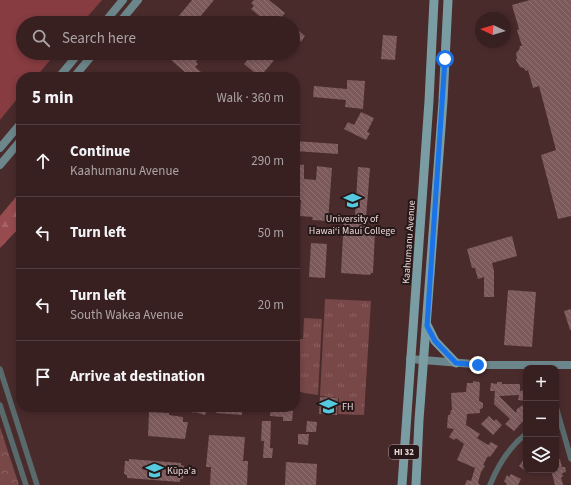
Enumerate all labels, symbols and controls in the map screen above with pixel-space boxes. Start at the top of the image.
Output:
north arrow [475,12,511,48]
search box [16,16,300,60]
icon: search [30,27,52,49]
text: Search here [62,28,136,49]
route start [436,50,454,68]
text: 5 min [32,86,73,110]
text: Walk · 360 m [216,89,284,107]
text: Continue [70,141,130,162]
icon: ahead [32,150,54,172]
text: 290 m [251,152,284,170]
text: Kaahumanu Avenue [70,162,179,180]
school or university icon: University of Hawai‘i Maui College [342,191,362,211]
street label: Kaahumanu Avenue [399,200,419,284]
place label: University of Hawai‘i Maui College [309,212,395,238]
icon: left [32,222,54,244]
text: Turn left [70,222,126,243]
text: 50 m [258,224,284,242]
text: Turn left [70,285,126,306]
icon: left [32,294,54,316]
text: 20 m [258,296,284,314]
text: South Wakea Avenue [70,306,183,324]
route end [469,356,487,374]
map controls [523,365,559,473]
button: + [523,365,559,401]
icon: arrive [32,366,54,388]
text: Arrive at destination [70,366,205,387]
school or university icon: FH [319,396,339,416]
place label: FH [342,400,353,414]
button: − [523,401,559,437]
button: layers [523,437,559,473]
road number: HI 32 [389,445,419,459]
school or university icon: Kūpa'a [144,460,164,480]
place label: Kūpa'a [167,464,196,478]

